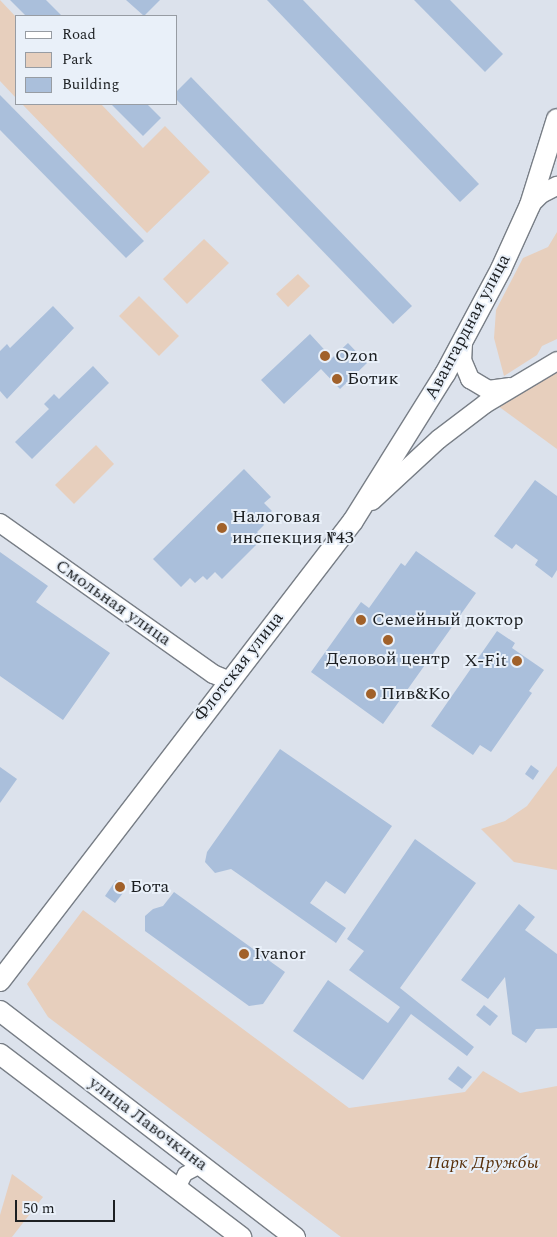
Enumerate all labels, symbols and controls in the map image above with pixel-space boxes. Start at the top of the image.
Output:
legend [15,15,178,105]
text: Road [62,23,96,46]
text: Park [62,48,93,71]
text: Building [62,73,119,96]
street label: Авангардная улица [421,251,515,403]
place label: Ozon [335,345,378,367]
marker: Ozon [319,350,331,362]
place label: Ботик [347,368,398,390]
marker: Ботик [331,373,343,385]
place label: Налоговая инспекция №43 [232,507,354,550]
marker: Налоговая инспекция №43 [216,522,228,534]
street label: Смольная улица [51,555,175,651]
street label: Флотская улица [189,608,289,726]
place label: Семейный доктор [372,609,524,631]
marker: Семейный доктор [354,613,368,627]
marker: Деловой центр [382,634,394,646]
place label: Деловой центр [326,648,450,670]
place label: X-Fit [465,650,507,672]
marker: X-Fit [511,655,523,667]
place label: Пив&Ко [381,683,450,705]
marker: Пив&Ко [365,688,377,700]
place label: Бота [130,876,169,898]
marker: Бота [114,881,126,893]
place label: Ivanor [254,943,306,965]
marker: Ivanor [238,948,250,960]
street label: улица Лавочкина [84,1072,212,1176]
park label: Парк Дружбы [427,1152,539,1174]
scale bar [18,1190,118,1222]
text: 50 m [23,1197,55,1220]

